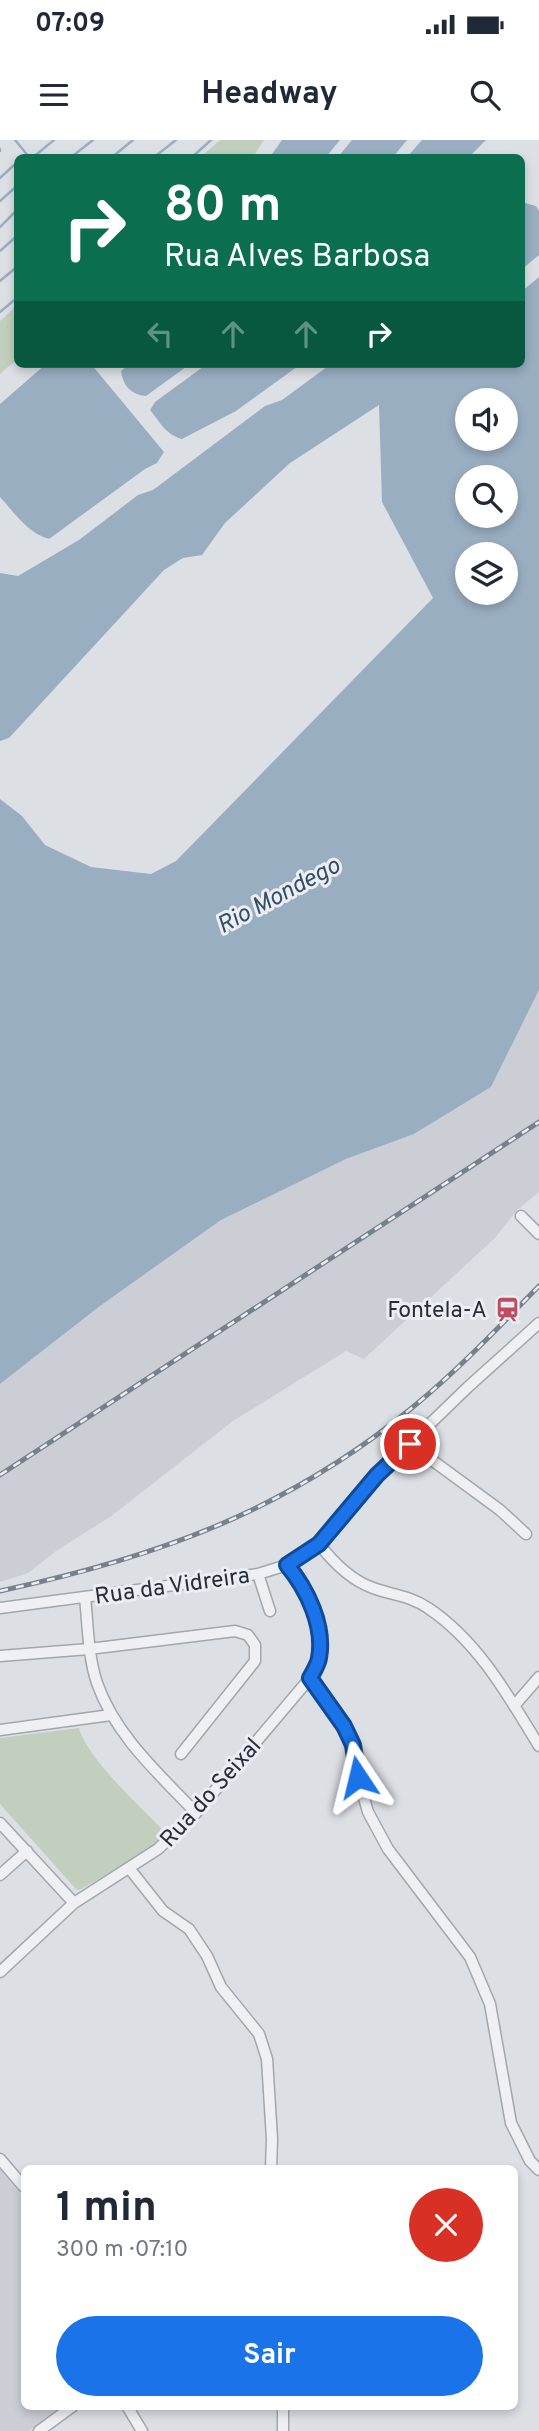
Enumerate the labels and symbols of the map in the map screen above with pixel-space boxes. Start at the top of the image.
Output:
water label: Rio Mondego [212,852,346,942]
station icon: Fontela-A [493,1295,521,1323]
place label: Fontela-A [387,1297,487,1326]
pin [380,1414,440,1474]
street label: Rua da Vidreira [93,1562,252,1613]
street label: Rua do Seixal [155,1733,269,1855]
position arrow [321,1740,395,1814]

